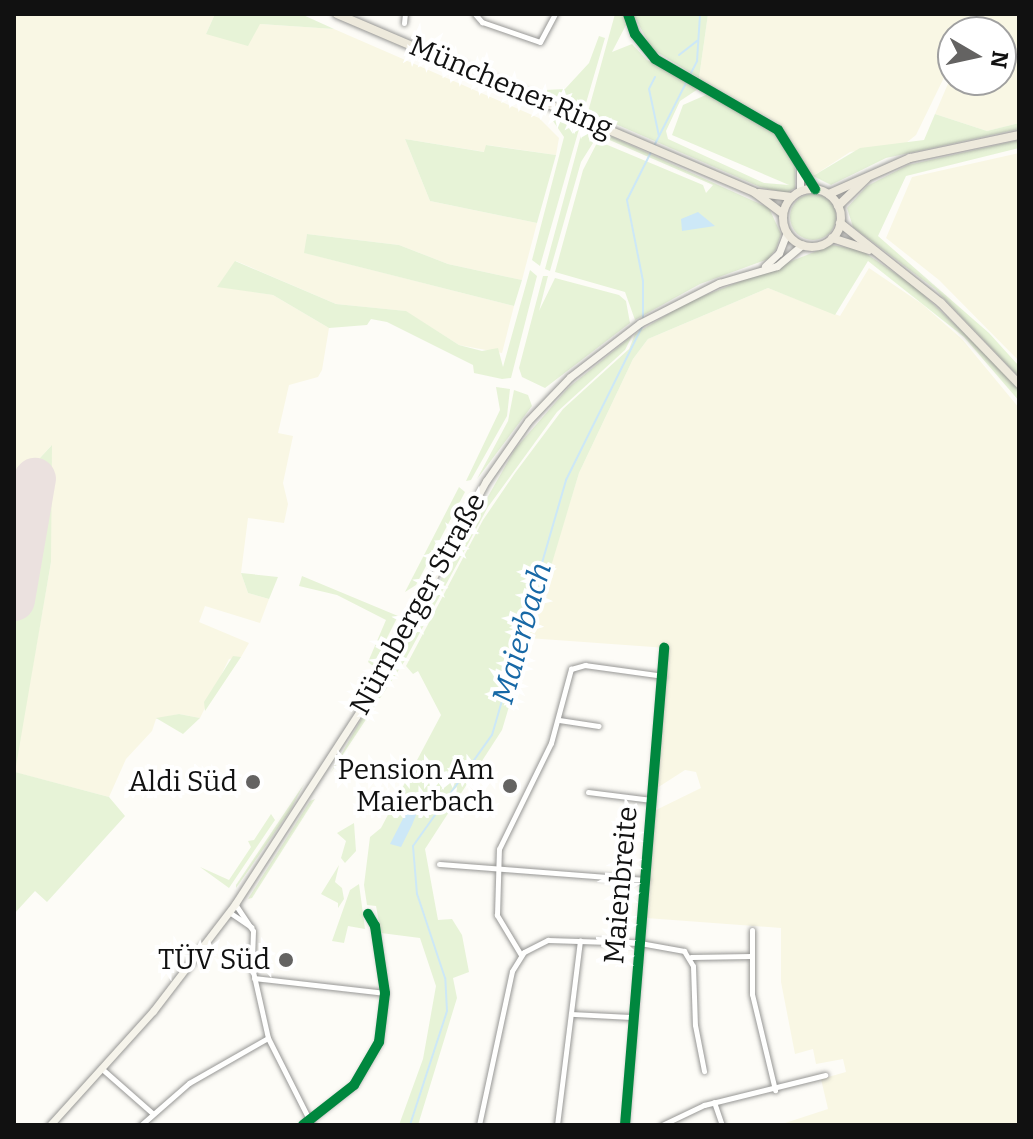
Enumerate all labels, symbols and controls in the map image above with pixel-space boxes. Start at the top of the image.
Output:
north arrow [937,16,1017,96]
street label: Münchener Ring [404,29,618,145]
text: N [985,49,1014,70]
street label: Nürnberger Straße [343,487,493,721]
water label: Maierbach [485,558,559,708]
place label: Pension Am Maierbach [338,753,494,819]
place label: Aldi Süd [129,765,237,799]
marker: Aldi Süd [244,773,262,791]
marker: Pension Am Maierbach [501,777,519,795]
street label: Maienbreite [597,805,645,965]
place label: TÜV Süd [158,943,270,977]
marker: TÜV Süd [277,951,295,969]

